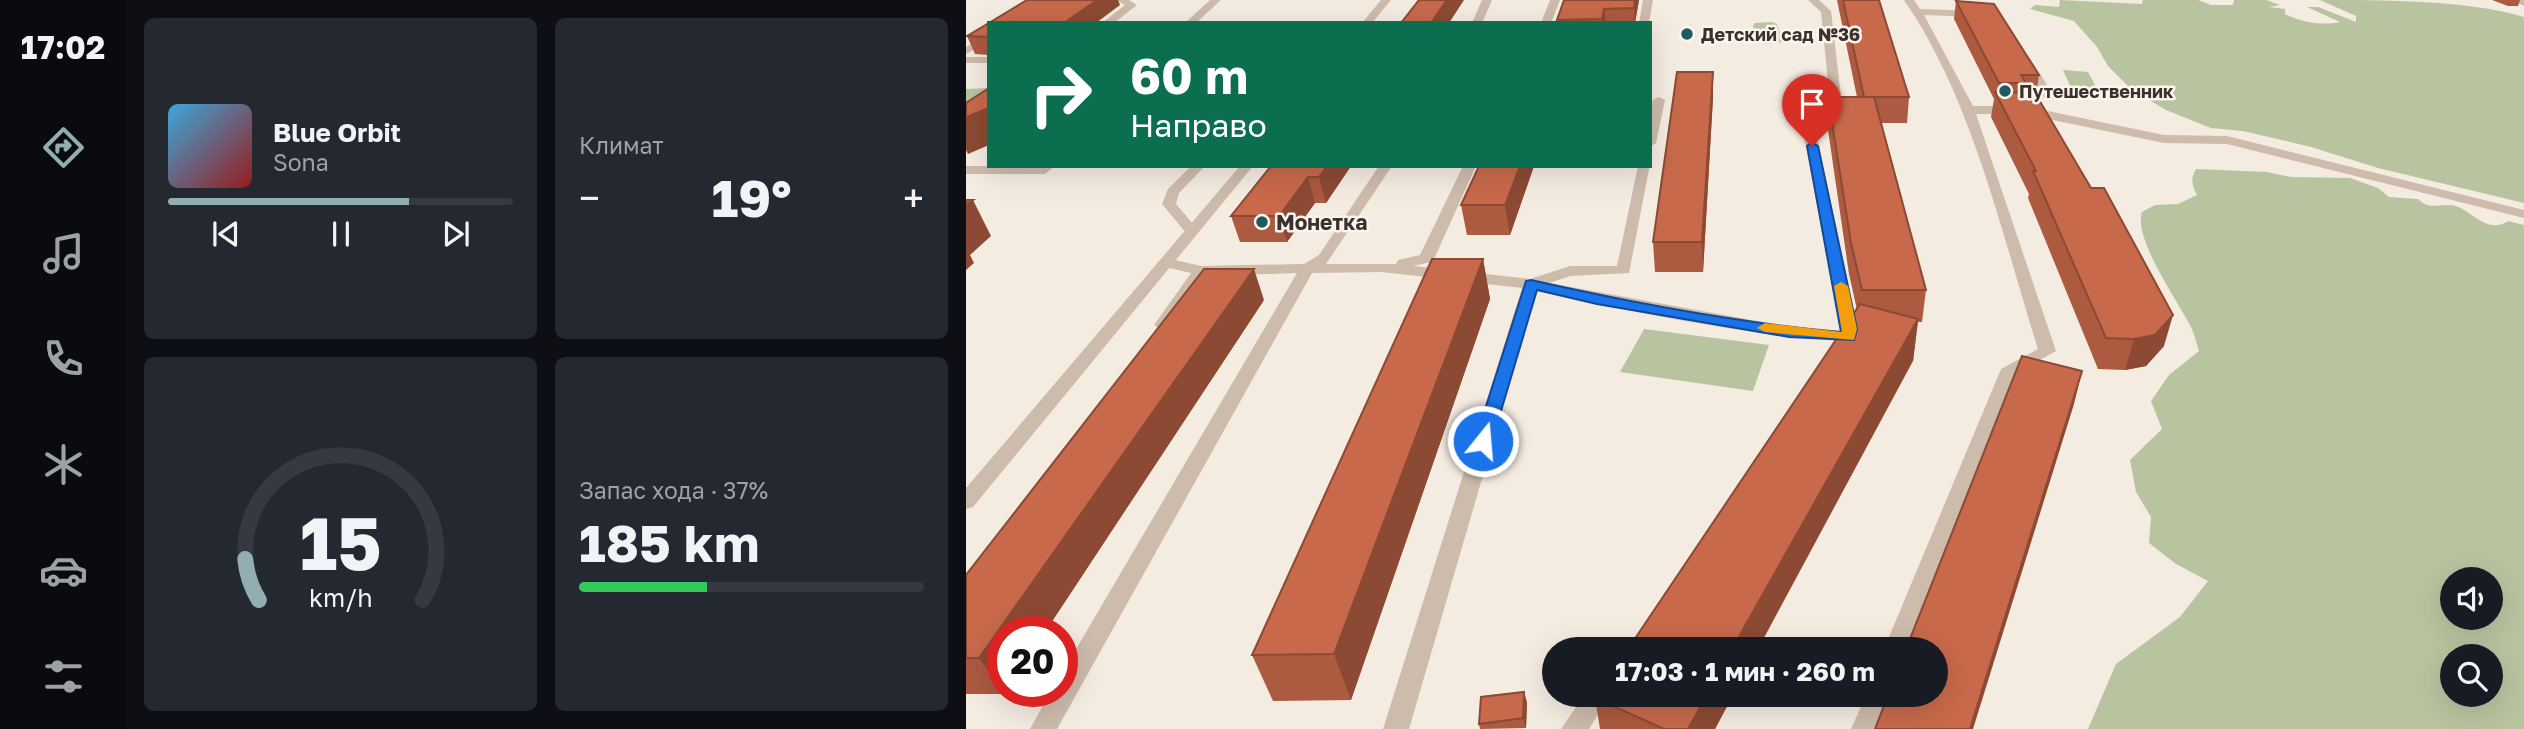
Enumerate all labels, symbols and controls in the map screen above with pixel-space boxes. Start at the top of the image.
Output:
place label: Детский сад №36 [1701,23,1860,45]
marker: Детский сад №36 [1679,26,1695,42]
text: 17:02 [21,28,105,66]
text: 60 m [1130,46,1248,105]
icon: right [1015,49,1106,140]
pin [1782,74,1842,146]
place label: Путешественник [2019,80,2174,102]
marker: Путешественник [1997,83,2013,99]
icon: arrive [1793,85,1831,123]
text: Направо [1130,106,1267,144]
text: Blue Orbit [273,117,401,148]
icon: directions [39,123,88,172]
text: Климат [579,131,664,159]
text: Sona [273,148,329,176]
text: 19° [711,166,792,228]
text: − [579,175,600,220]
text: + [903,175,924,220]
place label: Монетка [1276,209,1367,235]
marker: Монетка [1254,214,1270,230]
icon: previous [207,215,245,253]
icon: pause [322,215,360,253]
icon: next [437,215,475,253]
icon: music [39,229,88,278]
icon: phone [39,334,88,383]
position arrow [1446,404,1520,478]
icon: climate [39,440,88,489]
text: Запас хода · 37% [579,476,768,504]
text: 15 [300,499,381,586]
text: 185 km [579,511,759,573]
icon: car [39,546,88,595]
map controls [2440,567,2503,707]
button: sound [2440,567,2503,630]
text: km/h [309,582,372,613]
speed limit sign: 20 [987,616,1078,707]
button: search [2440,644,2503,707]
icon: filters [39,652,88,701]
text: 17:03 · 1 мин · 260 m [1615,656,1875,687]

